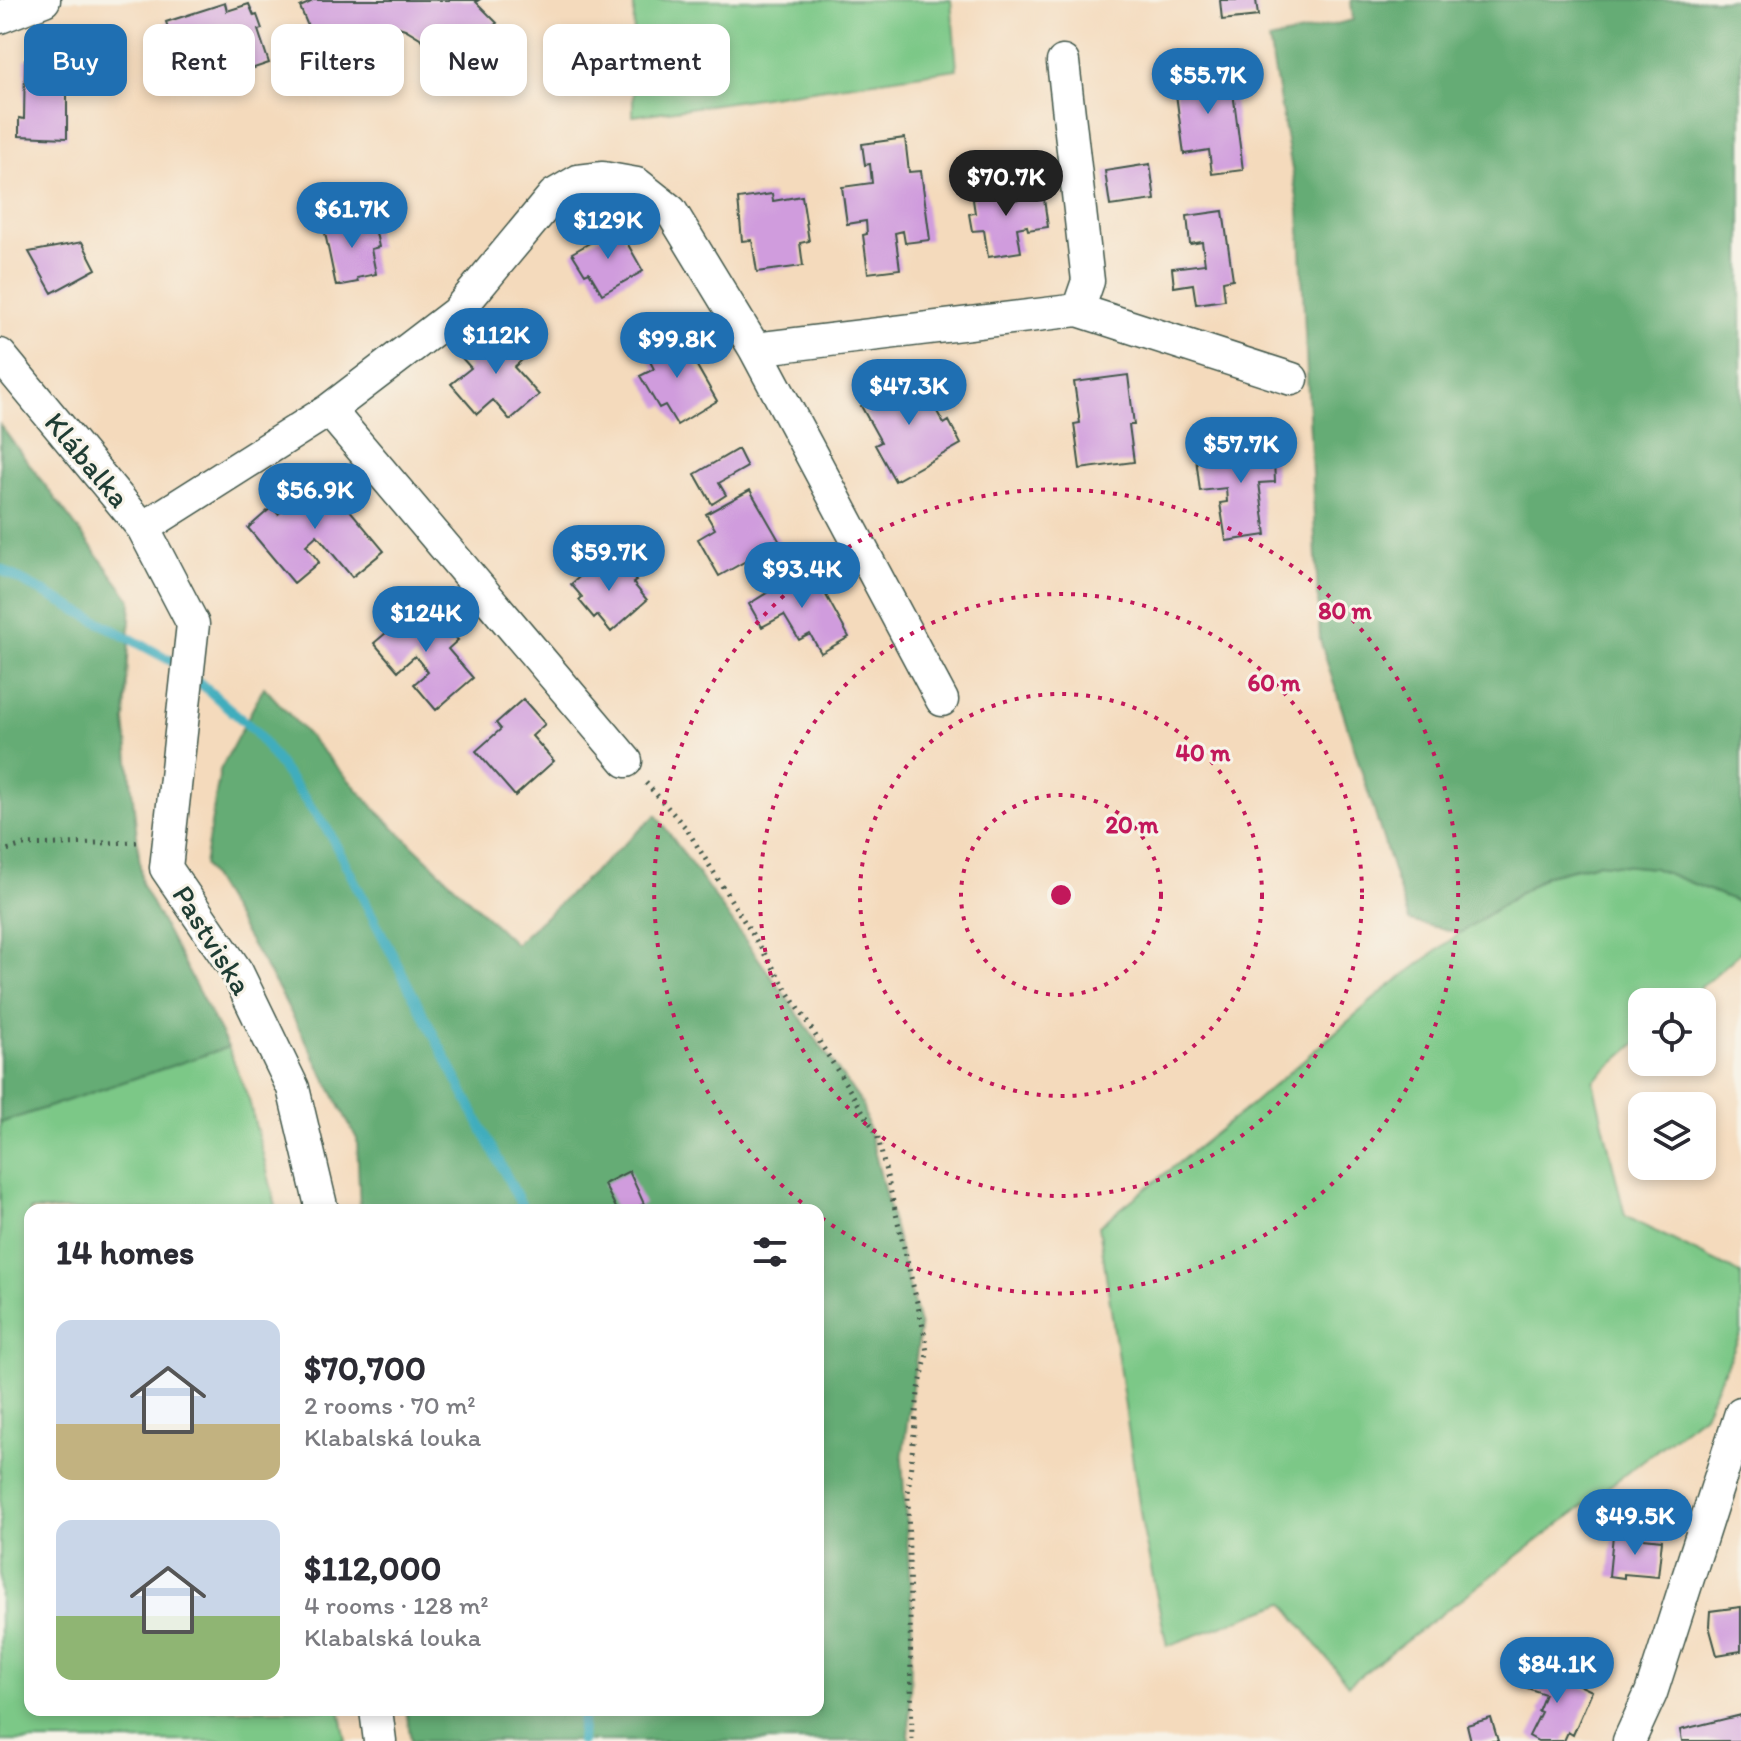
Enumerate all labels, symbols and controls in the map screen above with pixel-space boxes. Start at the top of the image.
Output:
chip: Buy [24,24,127,96]
chip: Rent [143,24,255,96]
chip: Filters [271,24,404,96]
chip: New [420,24,527,96]
chip: Apartment [543,24,730,96]
pin: $55.7K [1143,48,1273,116]
text: $55.7K [1170,58,1246,90]
pin: $70.7K [941,150,1071,218]
text: $70.7K [967,160,1045,192]
pin: $61.7K [287,182,417,250]
text: $61.7K [315,192,389,224]
pin: $129K [552,193,664,261]
text: $129K [573,203,643,235]
pin: $112K [440,308,552,376]
pin: $99.8K [612,312,742,380]
text: $112K [462,318,530,350]
text: $99.8K [638,322,716,354]
pin: $47.3K [844,359,974,427]
text: $47.3K [870,369,948,401]
street label: Klábalka [37,404,138,515]
pin: $57.7K [1176,417,1306,485]
text: $57.7K [1203,427,1279,459]
pin: $56.9K [250,463,380,531]
text: $56.9K [276,473,354,505]
pin: $59.7K [544,525,674,593]
text: $59.7K [571,535,647,567]
pin: $93.4K [737,542,867,610]
text: $93.4K [762,552,842,584]
pin: $124K [370,586,482,654]
text: $124K [390,596,462,628]
text: 80 m [1318,596,1373,625]
text: 60 m [1247,668,1301,697]
text: 40 m [1176,738,1231,767]
text: 20 m [1106,810,1159,839]
street label: Pastviska [164,878,261,1002]
centre of rings [1047,881,1075,909]
map controls [1628,988,1716,1180]
button: locate [1628,988,1716,1076]
button: layers [1628,1092,1716,1180]
icon: filters [748,1230,792,1274]
text: 14 homes [56,1232,194,1273]
text: $70,700 [304,1348,426,1389]
icon: home [120,1352,216,1448]
text: 2 rooms · 70 m² [304,1389,476,1421]
text: Klabalská louka [304,1421,481,1453]
pin: $49.5K [1570,1489,1700,1557]
text: $49.5K [1595,1499,1675,1531]
text: $112,000 [304,1548,442,1589]
icon: home [120,1552,216,1648]
text: 4 rooms · 128 m² [304,1589,489,1621]
text: Klabalská louka [304,1621,481,1653]
pin: $84.1K [1492,1637,1622,1705]
text: $84.1K [1518,1647,1596,1679]

